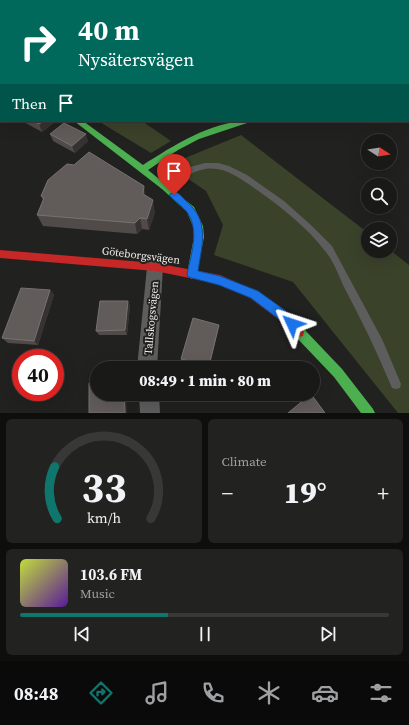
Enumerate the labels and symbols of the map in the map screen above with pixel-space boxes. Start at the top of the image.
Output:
north arrow [361,134,397,170]
pin [157,154,191,195]
street label: Göteborgsvägen [101,243,181,268]
street label: Tallskogsvägen [141,280,162,356]
position arrow [271,303,313,345]
speed limit sign: 40 [12,349,64,401]

